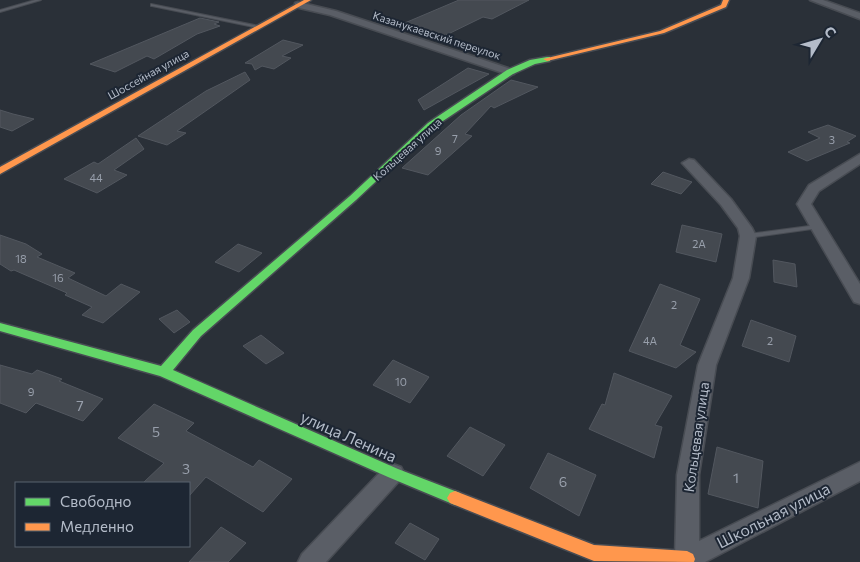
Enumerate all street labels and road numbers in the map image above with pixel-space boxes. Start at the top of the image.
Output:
street label: Казанукаевский переулок [371,8,503,62]
street label: Шоссейная улица [105,46,191,102]
street label: Кольцевая улица [370,115,444,183]
street label: Кольцевая улица [680,381,712,493]
street label: улица Ленина [298,406,400,466]
street label: Школьная улица [713,478,833,552]

